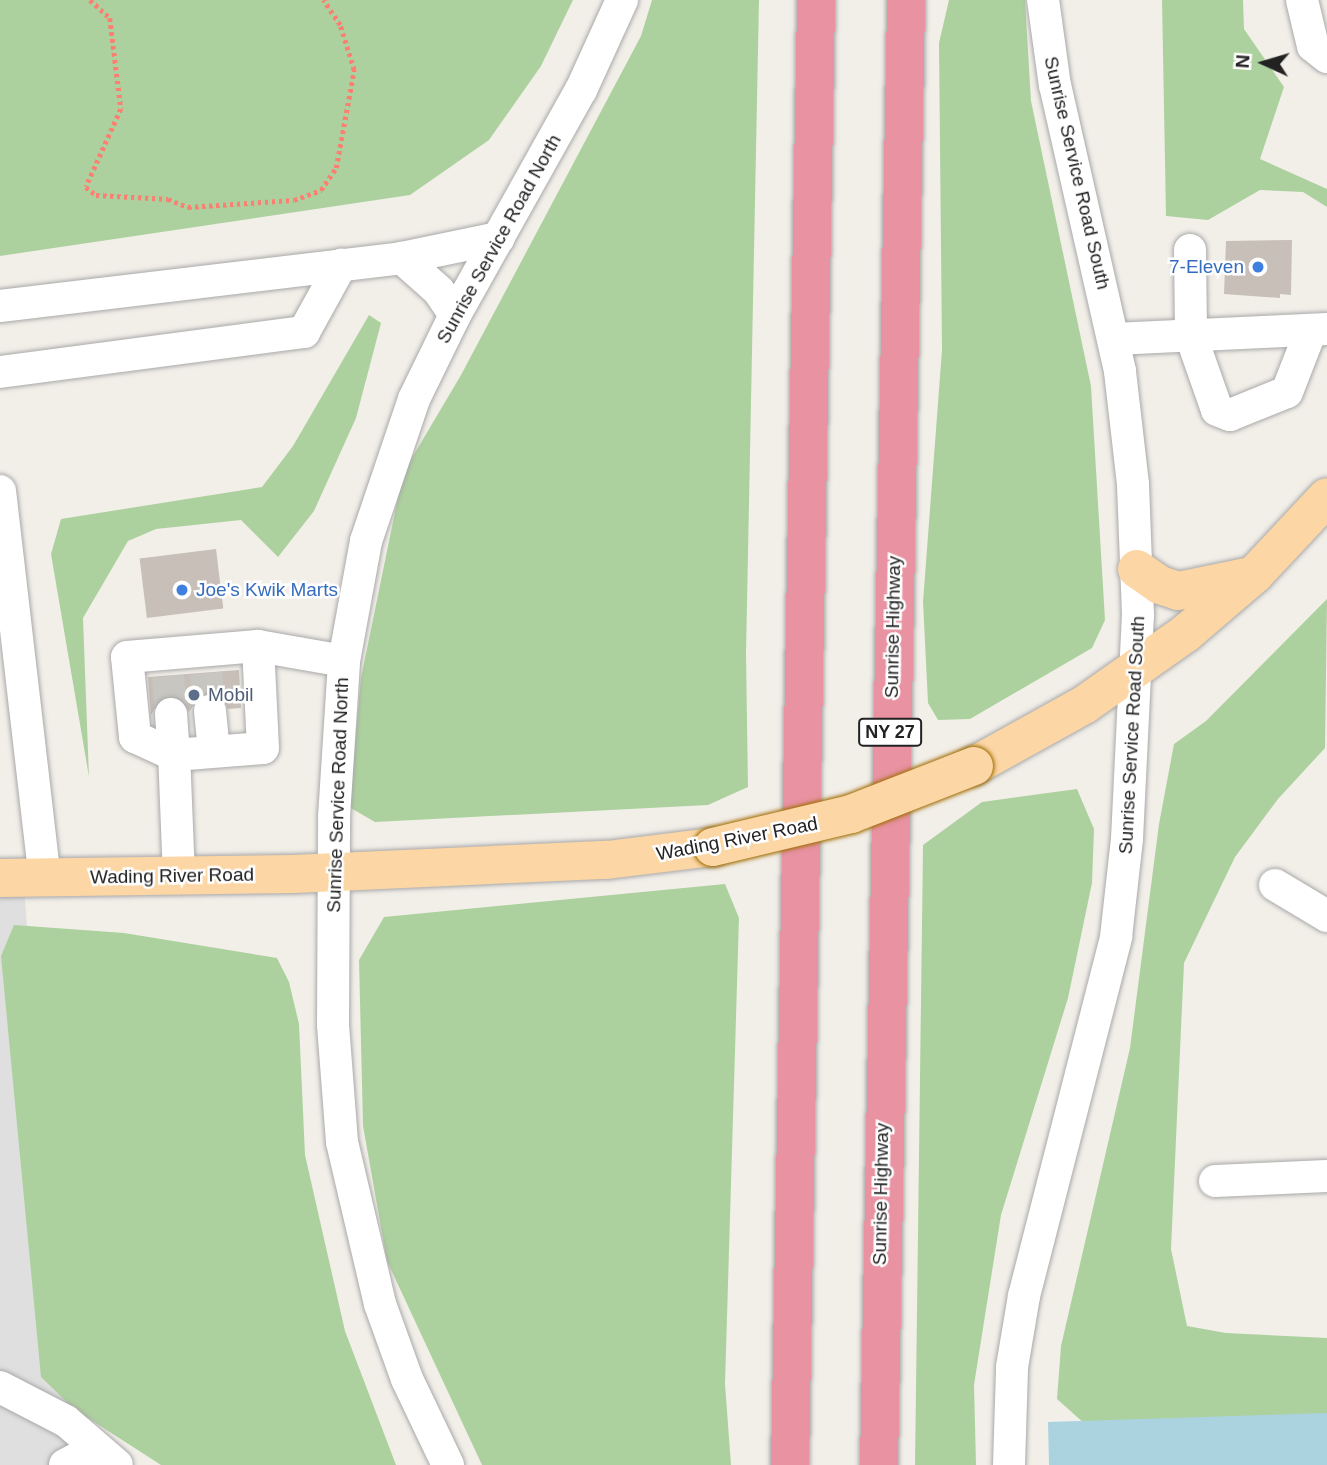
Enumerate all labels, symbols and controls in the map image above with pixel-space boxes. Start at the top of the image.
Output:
north arrow [1229,28,1299,98]
street label: Sunrise Service Road South [1039,54,1115,292]
text: N [1232,54,1254,69]
street label: Sunrise Service Road North [432,130,566,348]
place label: 7-Eleven [1169,256,1244,278]
marker: 7-Eleven [1250,259,1266,275]
street label: Sunrise Highway [880,556,906,698]
place label: Joe's Kwik Marts [196,579,338,601]
marker: Joe's Kwik Marts [174,582,190,598]
street label: Sunrise Service Road South [1114,615,1150,855]
street label: Sunrise Service Road North [322,677,354,913]
place label: Mobil [208,684,253,706]
marker: Mobil [186,687,202,703]
road number: NY 27 [857,718,923,746]
street label: Wading River Road [654,812,820,866]
street label: Wading River Road [90,863,254,889]
street label: Sunrise Highway [868,1123,894,1265]

